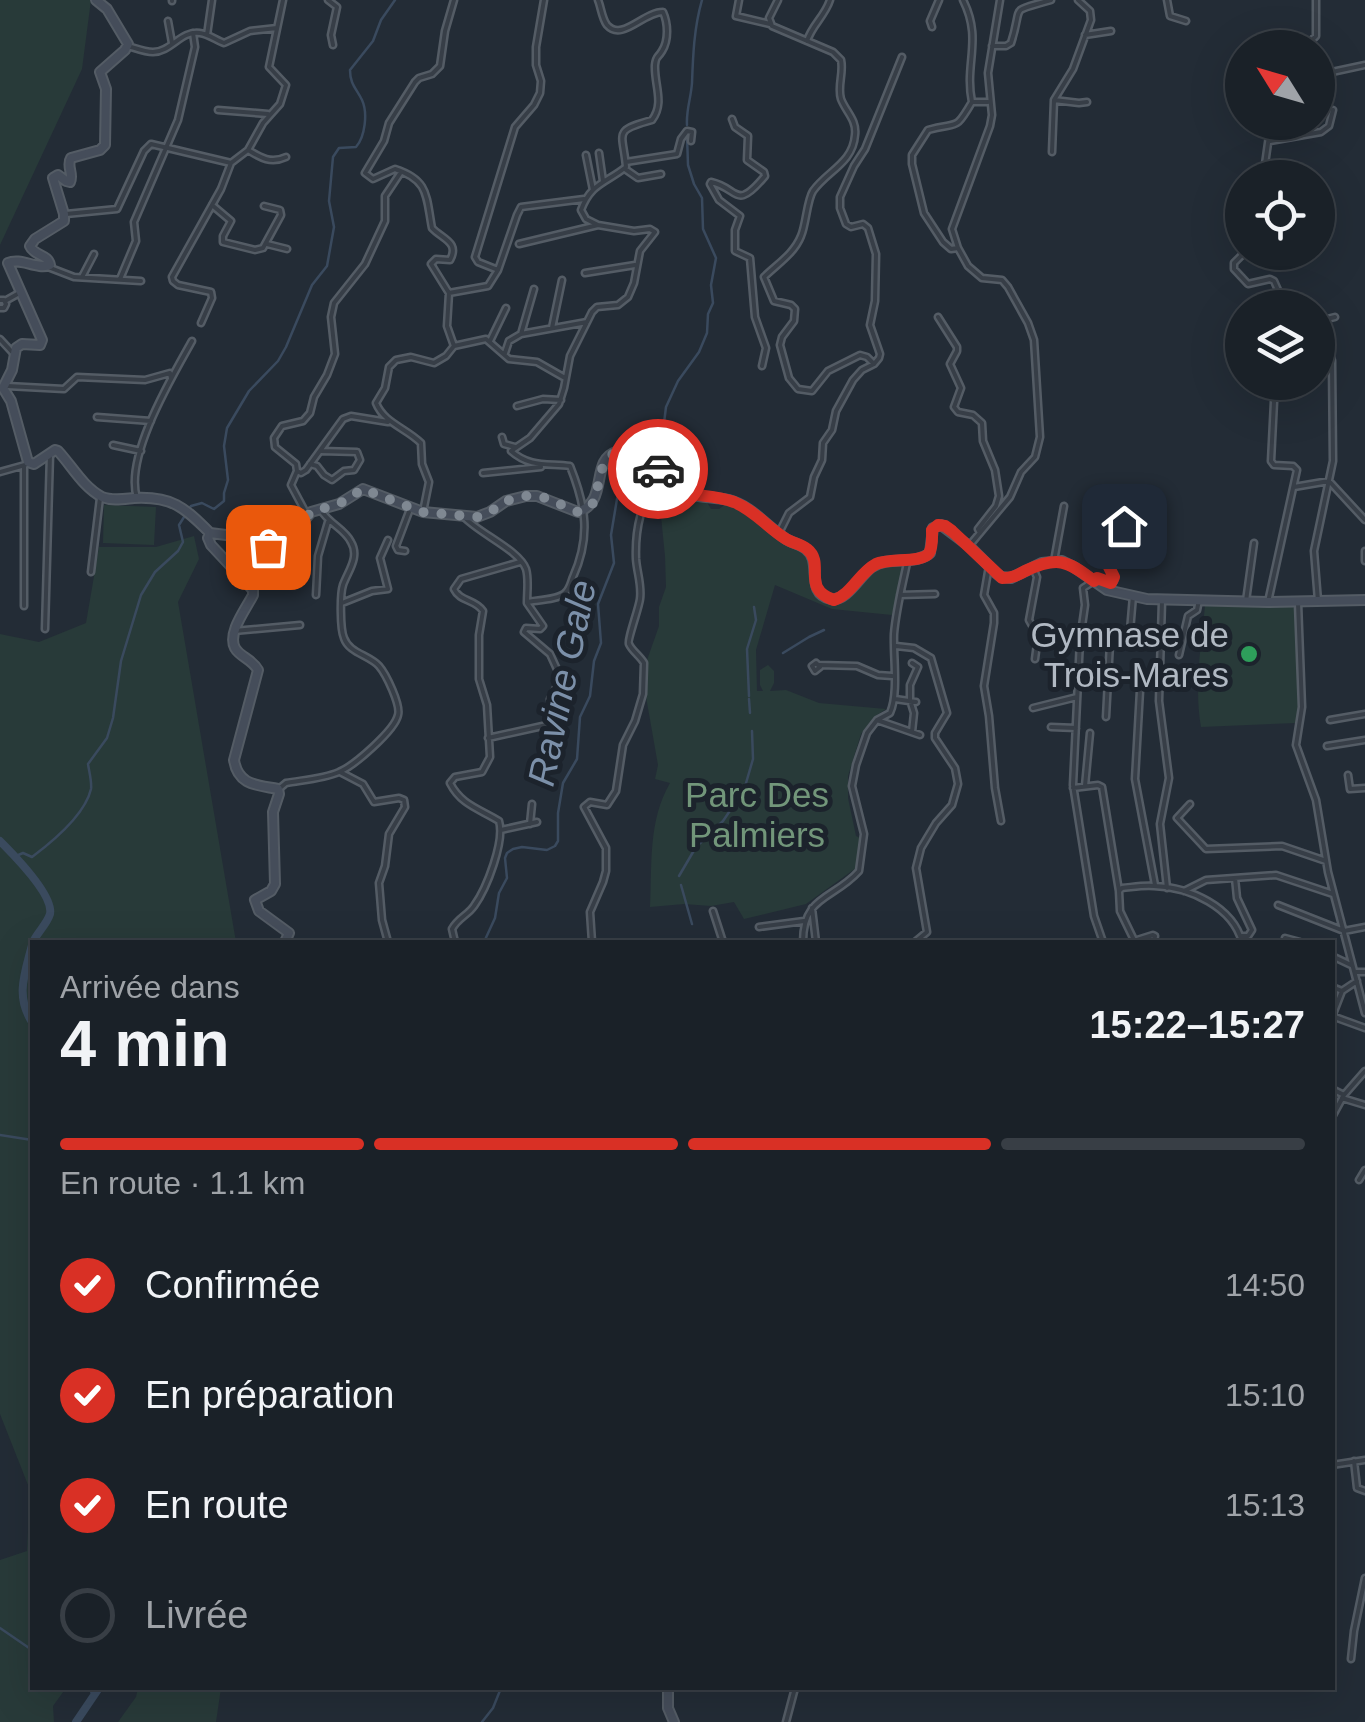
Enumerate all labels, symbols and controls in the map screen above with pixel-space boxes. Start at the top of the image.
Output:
north arrow [1225,30,1335,140]
map controls [1225,30,1335,400]
button: locate [1225,160,1335,270]
button: layers [1225,290,1335,400]
courier [608,419,708,519]
icon: car [631,442,686,497]
pin [1082,484,1167,569]
icon: home [1097,499,1152,554]
pin [226,505,311,590]
icon: bag [241,520,296,575]
water label: Ravine Gale [520,576,604,790]
place label: Gymnase de Trois-Mares [1031,615,1229,694]
marker: Gymnase de Trois-Mares [1238,643,1260,665]
park label: Parc Des Palmiers [685,775,829,854]
text: Arrivée dans [60,969,240,1005]
text: 15:22–15:27 [1089,1004,1305,1046]
text: 4 min [60,1007,230,1080]
text: En route · 1.1 km [60,1165,305,1201]
icon: check [60,1258,115,1313]
text: Confirmée [145,1264,320,1306]
text: 14:50 [1225,1267,1305,1303]
icon: check [60,1368,115,1423]
text: En préparation [145,1374,394,1416]
text: 15:10 [1225,1377,1305,1413]
icon: check [60,1478,115,1533]
text: En route [145,1484,289,1526]
text: 15:13 [1225,1487,1305,1523]
text: Livrée [145,1594,249,1636]

